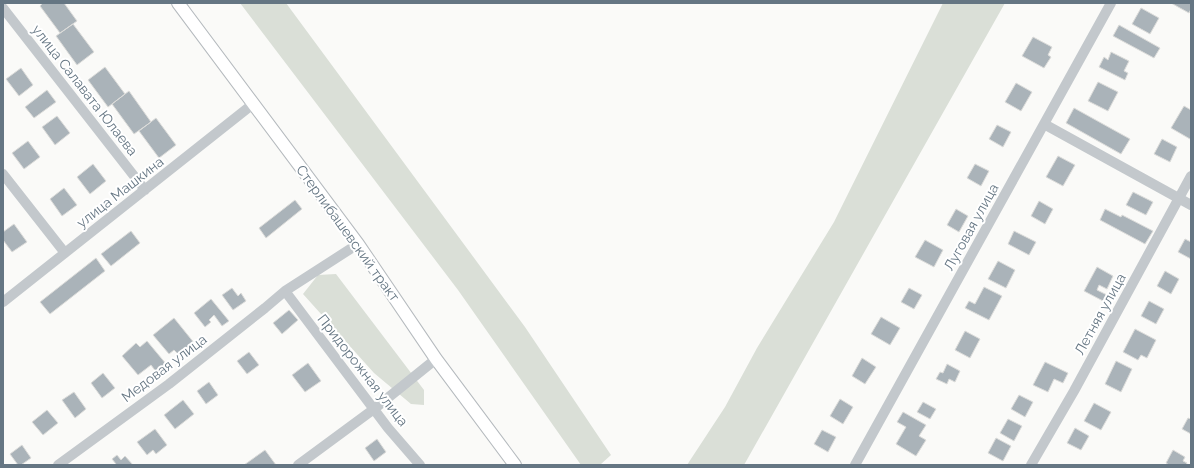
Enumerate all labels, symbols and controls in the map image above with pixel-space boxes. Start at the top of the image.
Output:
street label: улица Салавата Юлаева [29,21,141,159]
street label: улица Машкина [73,153,167,231]
street label: Стерлибашевский тракт [293,162,403,305]
street label: Луговая улица [941,181,1001,273]
street label: Летняя улица [1071,271,1129,357]
street label: Придорожная улица [314,311,412,429]
street label: Медовая улица [118,331,210,405]

